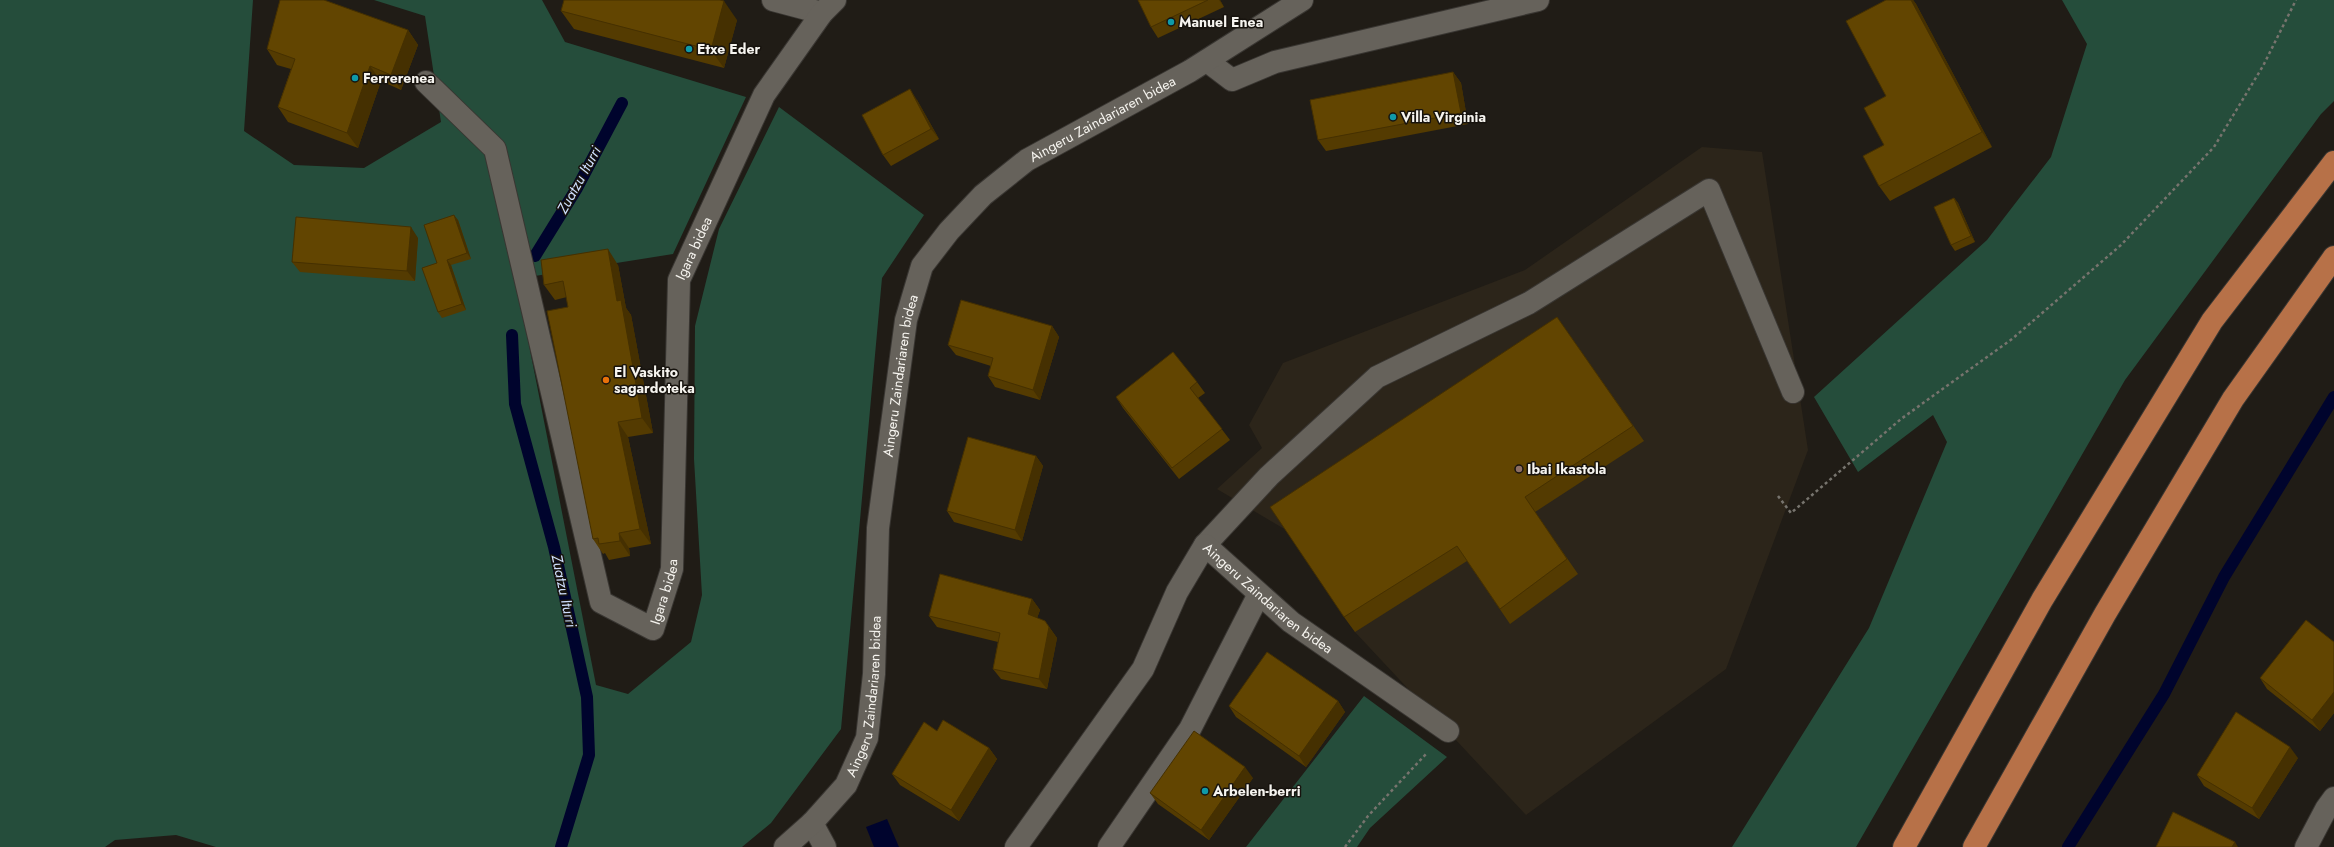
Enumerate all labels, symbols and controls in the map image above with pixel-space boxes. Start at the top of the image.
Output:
place label: Manuel Enea [1179,12,1263,32]
marker: Manuel Enea [1166,17,1176,27]
place label: Etxe Eder [697,39,760,59]
marker: Etxe Eder [684,44,694,54]
place label: Ferrerenea [363,68,435,88]
street label: Aingeru Zaindariaren bidea [1026,71,1179,167]
marker: Ferrerenea [350,73,360,83]
place label: Villa Virginia [1400,107,1486,127]
marker: Villa Virginia [1388,112,1398,122]
water label: Zuatzu Iturri [551,142,607,219]
street label: Igara bidea [670,213,717,283]
street label: Aingeru Zaindariaren bidea [878,292,923,458]
place label: El Vaskito sagardoteka [614,362,695,398]
marker: El Vaskito sagardoteka [601,375,611,385]
place label: Ibai Ikastola [1527,459,1606,479]
marker: Ibai Ikastola [1514,464,1524,474]
street label: Aingeru Zaindariaren bidea [1199,538,1337,658]
water label: Zuatzu Iturri [545,552,583,630]
street label: Igara bidea [645,559,682,627]
street label: Aingeru Zaindariaren bidea [841,616,886,780]
place label: Arbelen-berri [1212,781,1301,801]
marker: Arbelen-berri [1200,786,1210,796]

